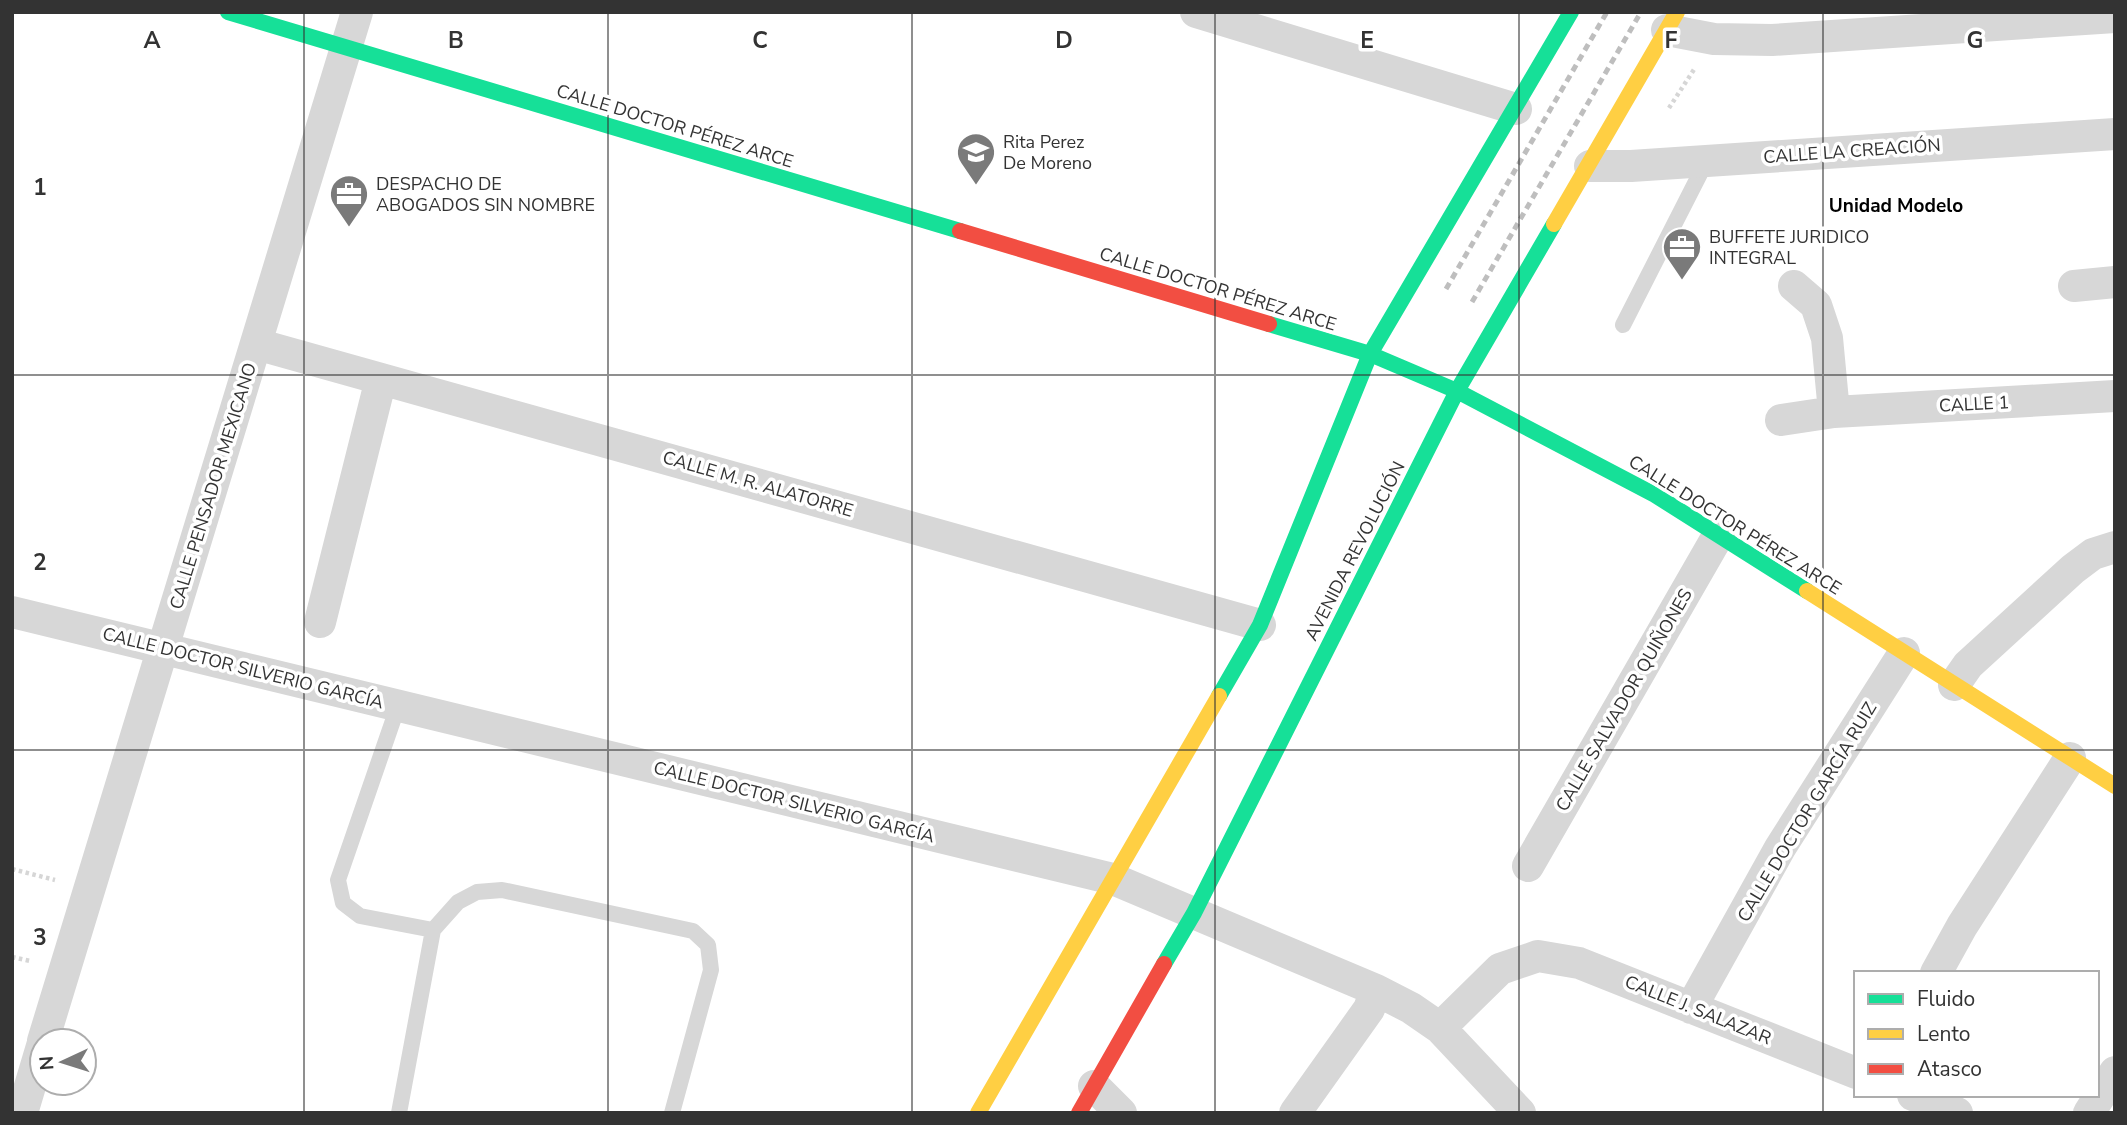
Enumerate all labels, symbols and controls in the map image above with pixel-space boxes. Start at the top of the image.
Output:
text: A [143,25,161,56]
text: B [448,25,464,56]
text: C [752,25,768,56]
text: D [1055,25,1073,56]
text: E [1360,25,1374,56]
text: F [1665,25,1678,56]
text: G [1967,25,1983,56]
street label: CALLE DOCTOR PÉREZ ARCE [554,78,796,174]
place label: Rita Perez De Moreno [1003,130,1092,175]
school or university icon: Rita Perez De Moreno [955,131,997,186]
street label: CALLE LA CREACIÓN [1762,133,1942,169]
text: 1 [33,172,47,203]
place label: DESPACHO DE ABOGADOS SIN NOMBRE [376,172,595,217]
office icon: DESPACHO DE ABOGADOS SIN NOMBRE [328,173,370,228]
district label: Unidad Modelo [1829,193,1963,219]
place label: BUFFETE JURIDICO INTEGRAL [1709,225,1869,270]
office icon: BUFFETE JURIDICO INTEGRAL [1661,226,1703,281]
street label: CALLE DOCTOR PÉREZ ARCE [1097,241,1339,337]
street label: CALLE PENSADOR MEXICANO [164,360,262,612]
street label: CALLE 1 [1938,390,2010,418]
street label: CALLE M. R. ALATORRE [660,445,856,523]
street label: CALLE DOCTOR PÉREZ ARCE [1624,449,1846,601]
street label: AVENIDA REVOLUCIÓN [1299,457,1411,645]
text: 2 [33,547,47,578]
street label: CALLE SALVADOR QUIÑONES [1550,584,1698,816]
street label: CALLE DOCTOR SILVERIO GARCÍA [100,621,386,715]
street label: CALLE DOCTOR GARCÍA RUIZ [1732,697,1882,926]
street label: CALLE DOCTOR SILVERIO GARCÍA [651,755,937,849]
text: 3 [33,922,47,953]
street label: CALLE J. SALAZAR [1621,970,1775,1050]
legend [1854,971,2099,1097]
text: Fluido [1917,985,1975,1013]
text: Lento [1917,1020,1970,1048]
north arrow [28,1027,98,1097]
text: N [34,1055,61,1071]
text: Atasco [1917,1055,1982,1083]

